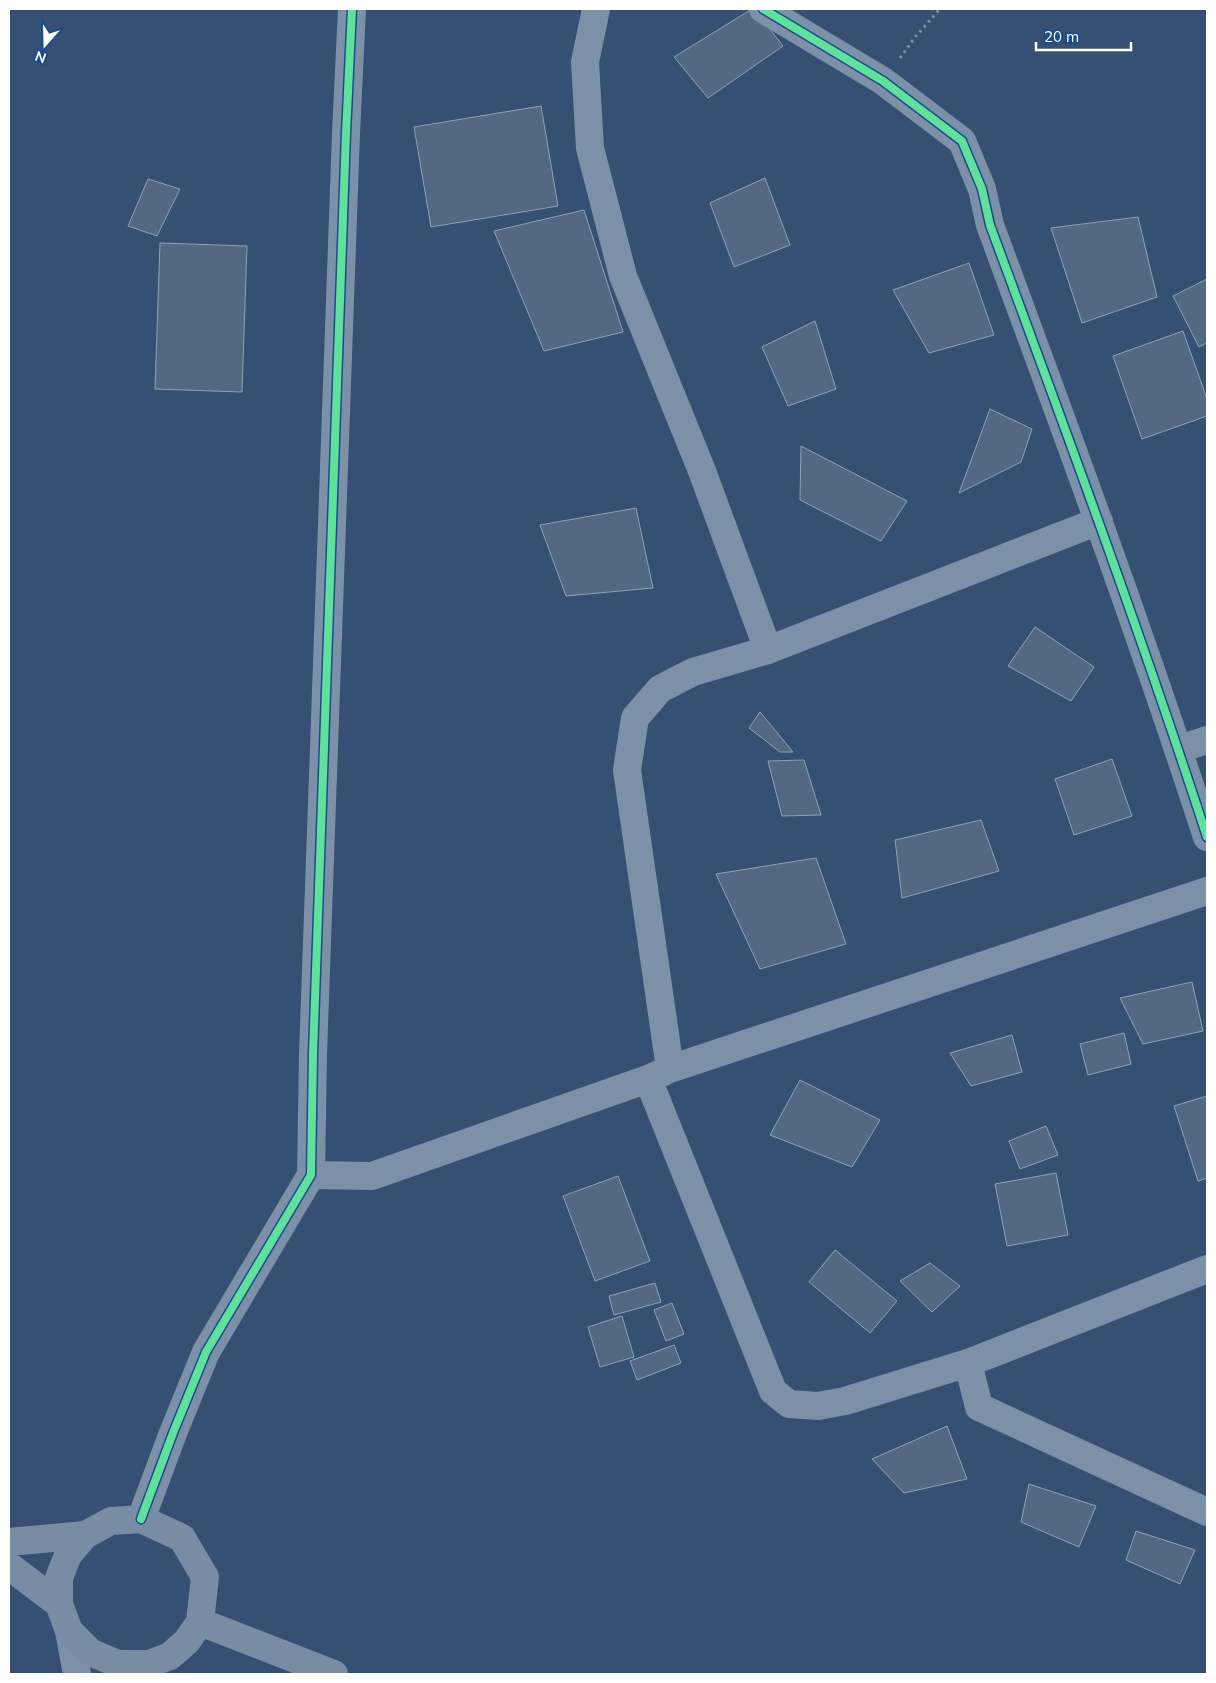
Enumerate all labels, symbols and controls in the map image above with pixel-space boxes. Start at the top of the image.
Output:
north arrow [20,20,70,70]
scale bar [1036,20,1131,52]
text: 20 m [1044,27,1079,46]
text: N [33,47,49,67]

